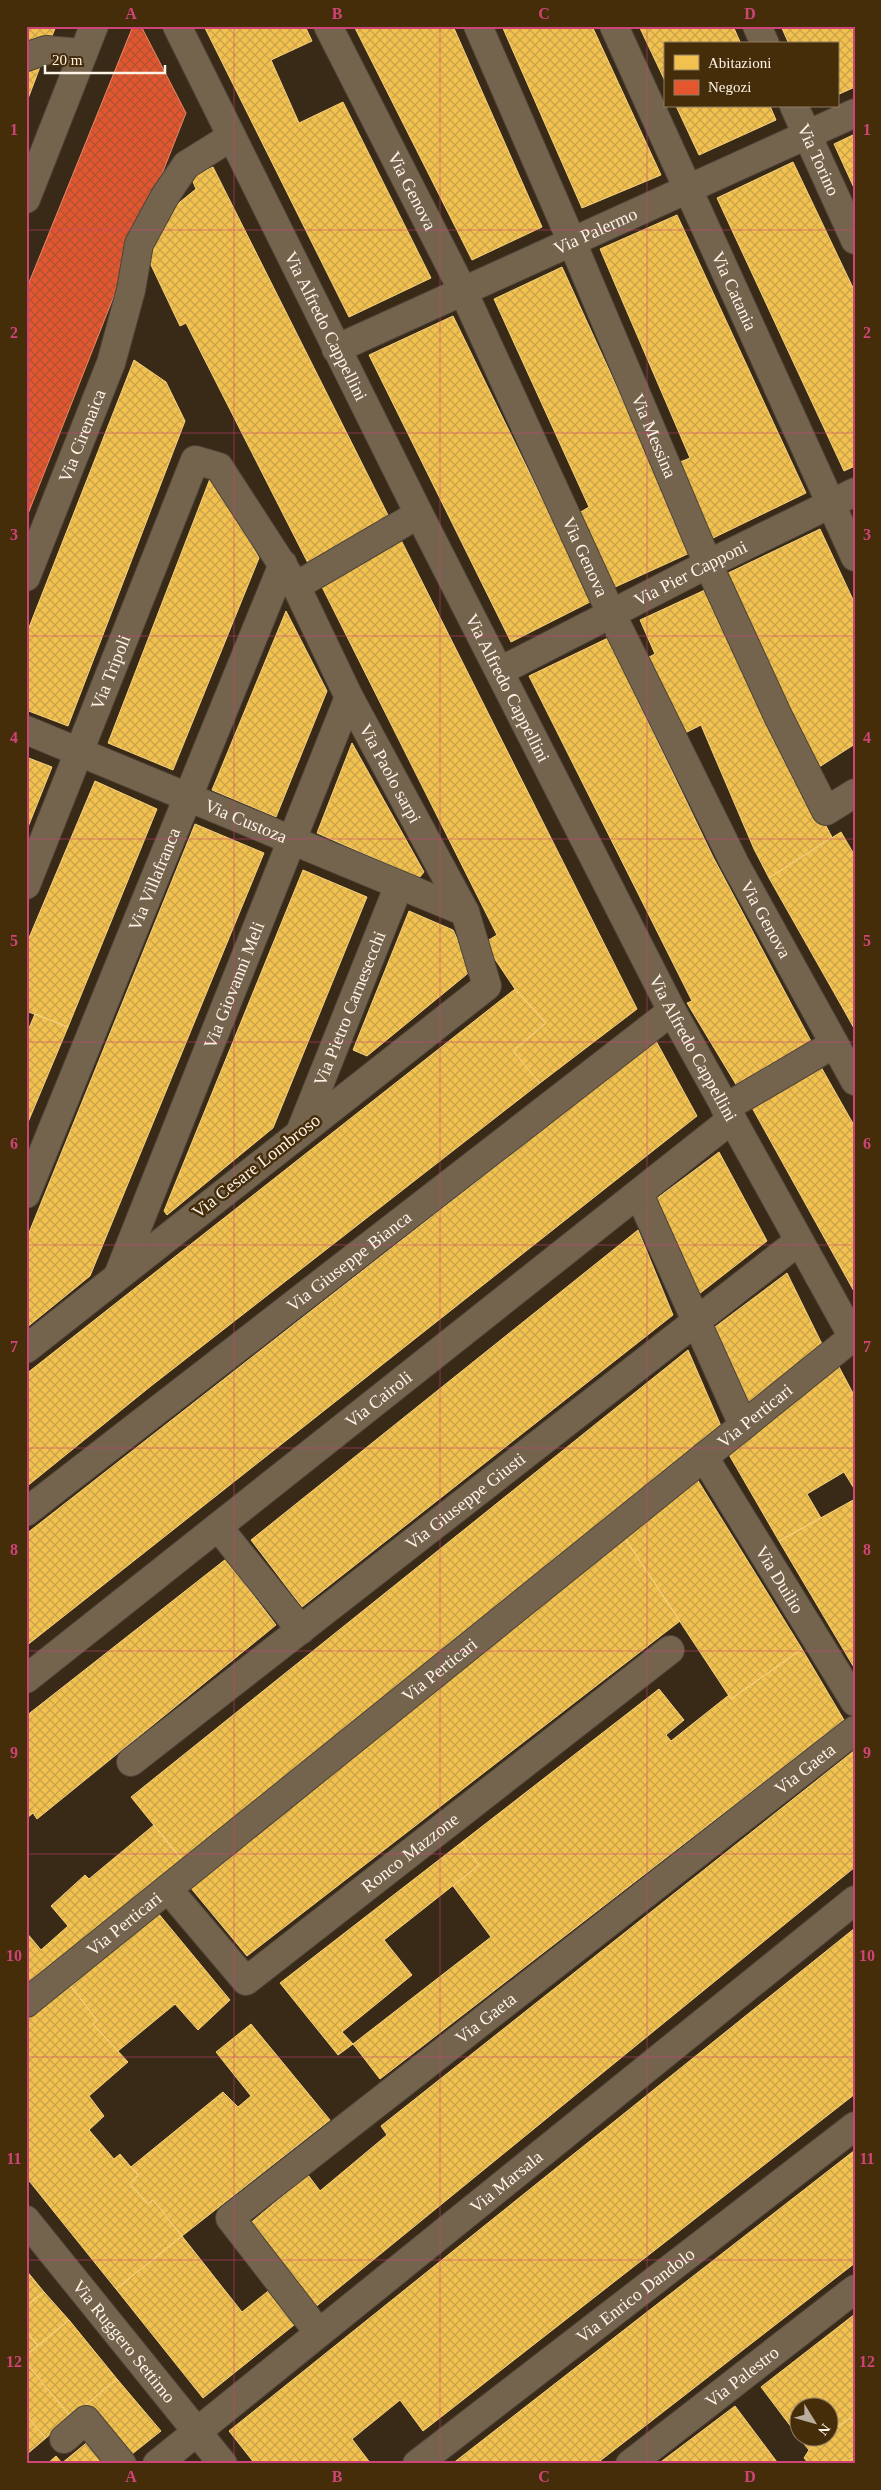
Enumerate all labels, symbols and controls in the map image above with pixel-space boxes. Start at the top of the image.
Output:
text: A [125,5,137,22]
text: B [332,5,343,22]
text: C [538,5,550,22]
text: D [744,5,756,22]
scale bar [45,42,165,74]
legend [664,42,838,108]
text: 20 m [52,52,83,68]
text: Abitazioni [708,55,771,71]
text: Negozi [708,79,751,95]
text: 1 [10,121,18,138]
street label: Via Torino [793,121,843,199]
text: 1 [863,121,871,138]
street label: Via Genova [384,148,440,233]
street label: Via Palermo [551,203,640,259]
street label: Via Alfredo Cappellini [280,248,371,404]
street label: Via Catania [708,248,761,334]
text: 2 [10,324,18,341]
text: 2 [863,324,871,341]
street label: Via Cirenaica [55,386,110,485]
street label: Via Messina [627,391,680,481]
street label: Via Genova [558,514,612,600]
text: 3 [10,526,18,543]
text: 3 [863,526,871,543]
street label: Via Pier Capponi [631,537,750,610]
street label: Via Alfredo Cappellini [461,610,554,766]
street label: Via Tripoli [87,632,134,712]
street label: Via Paolo sarpi [355,720,425,827]
text: 4 [10,729,18,746]
text: 4 [863,729,871,746]
street label: Via Custoza [202,795,290,847]
street label: Via Villafranca [125,825,184,933]
street label: Via Genova [736,877,795,962]
street label: Via Giovanni Meli [200,919,268,1052]
street label: Via Pietro Carnesecchi [310,928,390,1089]
text: 5 [10,932,18,949]
text: 5 [863,932,871,949]
street label: Via Alfredo Cappellini [645,971,741,1125]
street label: Via Cesare Lombroso [188,1110,324,1222]
text: 6 [10,1135,18,1152]
text: 6 [863,1135,871,1152]
street label: Via Giuseppe Bianca [283,1207,415,1316]
text: 7 [10,1338,18,1355]
text: 7 [863,1338,871,1355]
street label: Via Cairoli [341,1367,416,1432]
street label: Via Perticari [713,1380,797,1452]
street label: Via Giuseppe Giusti [402,1448,529,1554]
text: 8 [10,1541,18,1558]
text: 8 [863,1541,871,1558]
street label: Via Duilio [751,1542,808,1617]
street label: Via Perticari [398,1634,481,1706]
street label: Via Gaeta [771,1739,839,1799]
text: 9 [10,1744,18,1761]
text: 9 [863,1744,871,1761]
street label: Ronco Mazzone [358,1809,463,1897]
street label: Via Perticari [83,1888,166,1960]
text: 10 [6,1947,22,1964]
text: 10 [859,1947,875,1964]
street label: Via Gaeta [452,1988,520,2048]
street label: Via Marsala [466,2147,547,2217]
text: 11 [6,2150,22,2167]
text: 11 [859,2150,875,2167]
street label: Via Enrico Dandolo [572,2243,699,2347]
street label: Via Ruggero Settimo [68,2276,180,2407]
street label: Via Palestro [701,2342,783,2412]
text: 12 [6,2353,22,2370]
text: 12 [859,2353,875,2370]
north arrow [788,2398,838,2448]
text: N [815,2421,833,2438]
text: A [125,2468,137,2485]
text: B [332,2468,343,2485]
text: C [538,2468,550,2485]
text: D [744,2468,756,2485]

